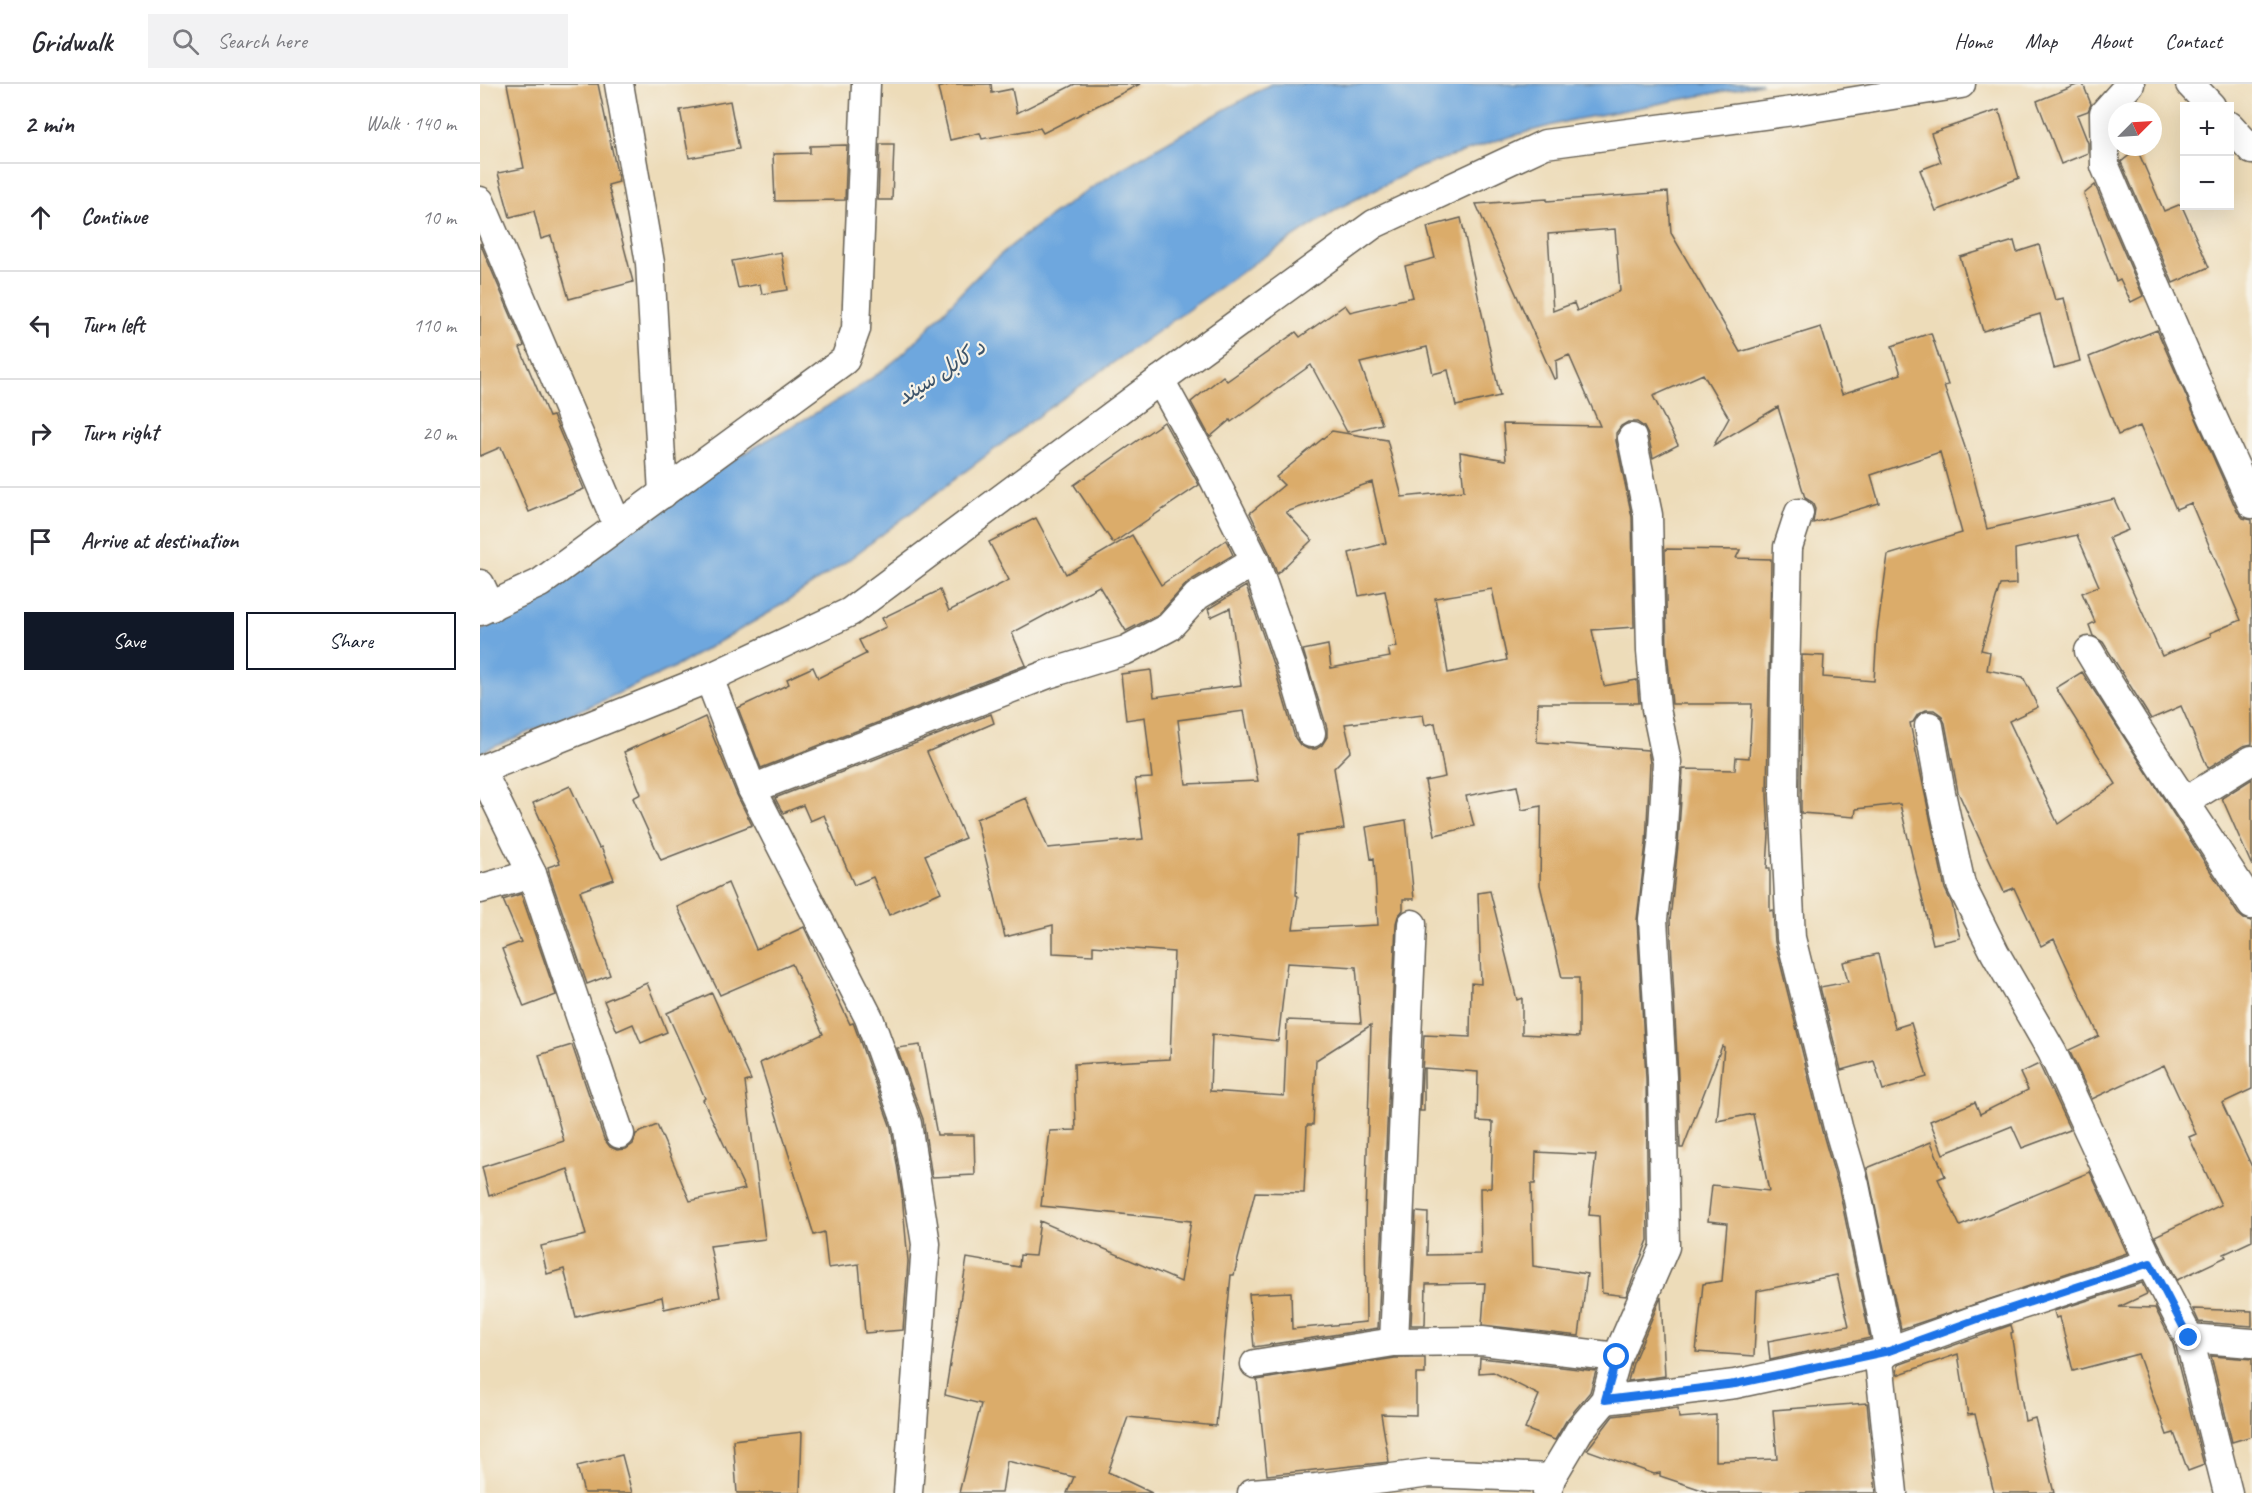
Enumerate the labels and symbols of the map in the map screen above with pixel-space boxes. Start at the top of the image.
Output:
north arrow [2108,102,2162,156]
water label: د کابل سيند [891,333,991,411]
route end [2175,1324,2201,1350]
route start [1603,1343,1629,1369]

